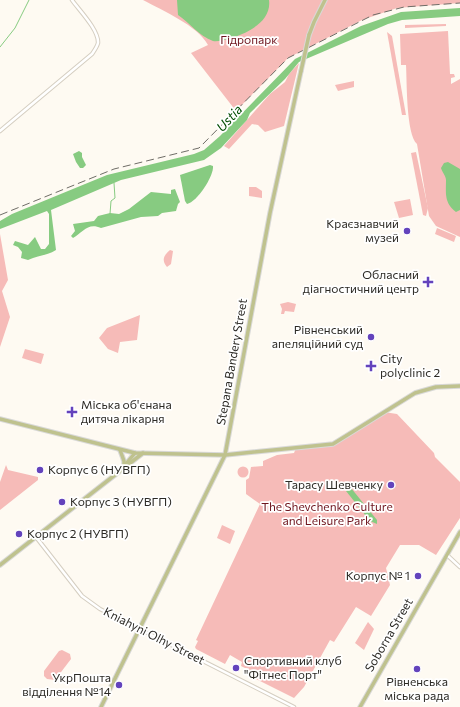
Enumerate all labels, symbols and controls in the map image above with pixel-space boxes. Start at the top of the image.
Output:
park label: Гідропарк [220,32,278,46]
water label: Ustia [213,101,246,135]
place label: Краєзнавчий музей [326,216,399,244]
marker: Краєзнавчий музей [402,226,412,236]
place label: Обласний діагностичний центр [303,267,419,295]
marker: Обласний діагностичний центр [422,276,434,288]
street label: Stepana Bandery Street [213,297,249,426]
place label: Рівненський апеляційний суд [272,322,363,350]
marker: Рівненський апеляційний суд [366,332,376,342]
place label: City polyclinic 2 [380,351,441,379]
marker: City polyclinic 2 [365,360,377,372]
place label: Міська об'єнана дитяча лікарня [81,397,172,425]
marker: Міська об'єнана дитяча лікарня [66,406,78,418]
place label: Корпус 6 (НУВГП) [48,462,150,476]
marker: Корпус 6 (НУВГП) [35,465,45,475]
place label: Тарасу Шевченку [285,477,383,491]
marker: Тарасу Шевченку [386,480,396,490]
place label: Корпус 3 (НУВГП) [70,494,172,508]
marker: Корпус 3 (НУВГП) [57,497,67,507]
park label: The Shevchenko Culture and Leisure Park [261,499,393,527]
place label: Корпус 2 (НУВГП) [27,526,129,540]
marker: Корпус 2 (НУВГП) [14,529,24,539]
place label: Корпус № 1 [346,568,410,582]
marker: Корпус № 1 [413,571,423,581]
street label: Soborna Street [361,595,415,674]
street label: Kniahyni Olhy Street [102,604,207,667]
place label: Спортивний клуб "Фітнес Порт" [244,653,342,681]
marker: Спортивний клуб "Фітнес Порт" [231,663,241,673]
marker: Рівненська міська рада [412,664,422,674]
place label: УкрПошта відділення №14 [22,670,111,698]
place label: Рівненська міська рада [384,674,450,702]
marker: УкрПошта відділення №14 [114,680,124,690]

